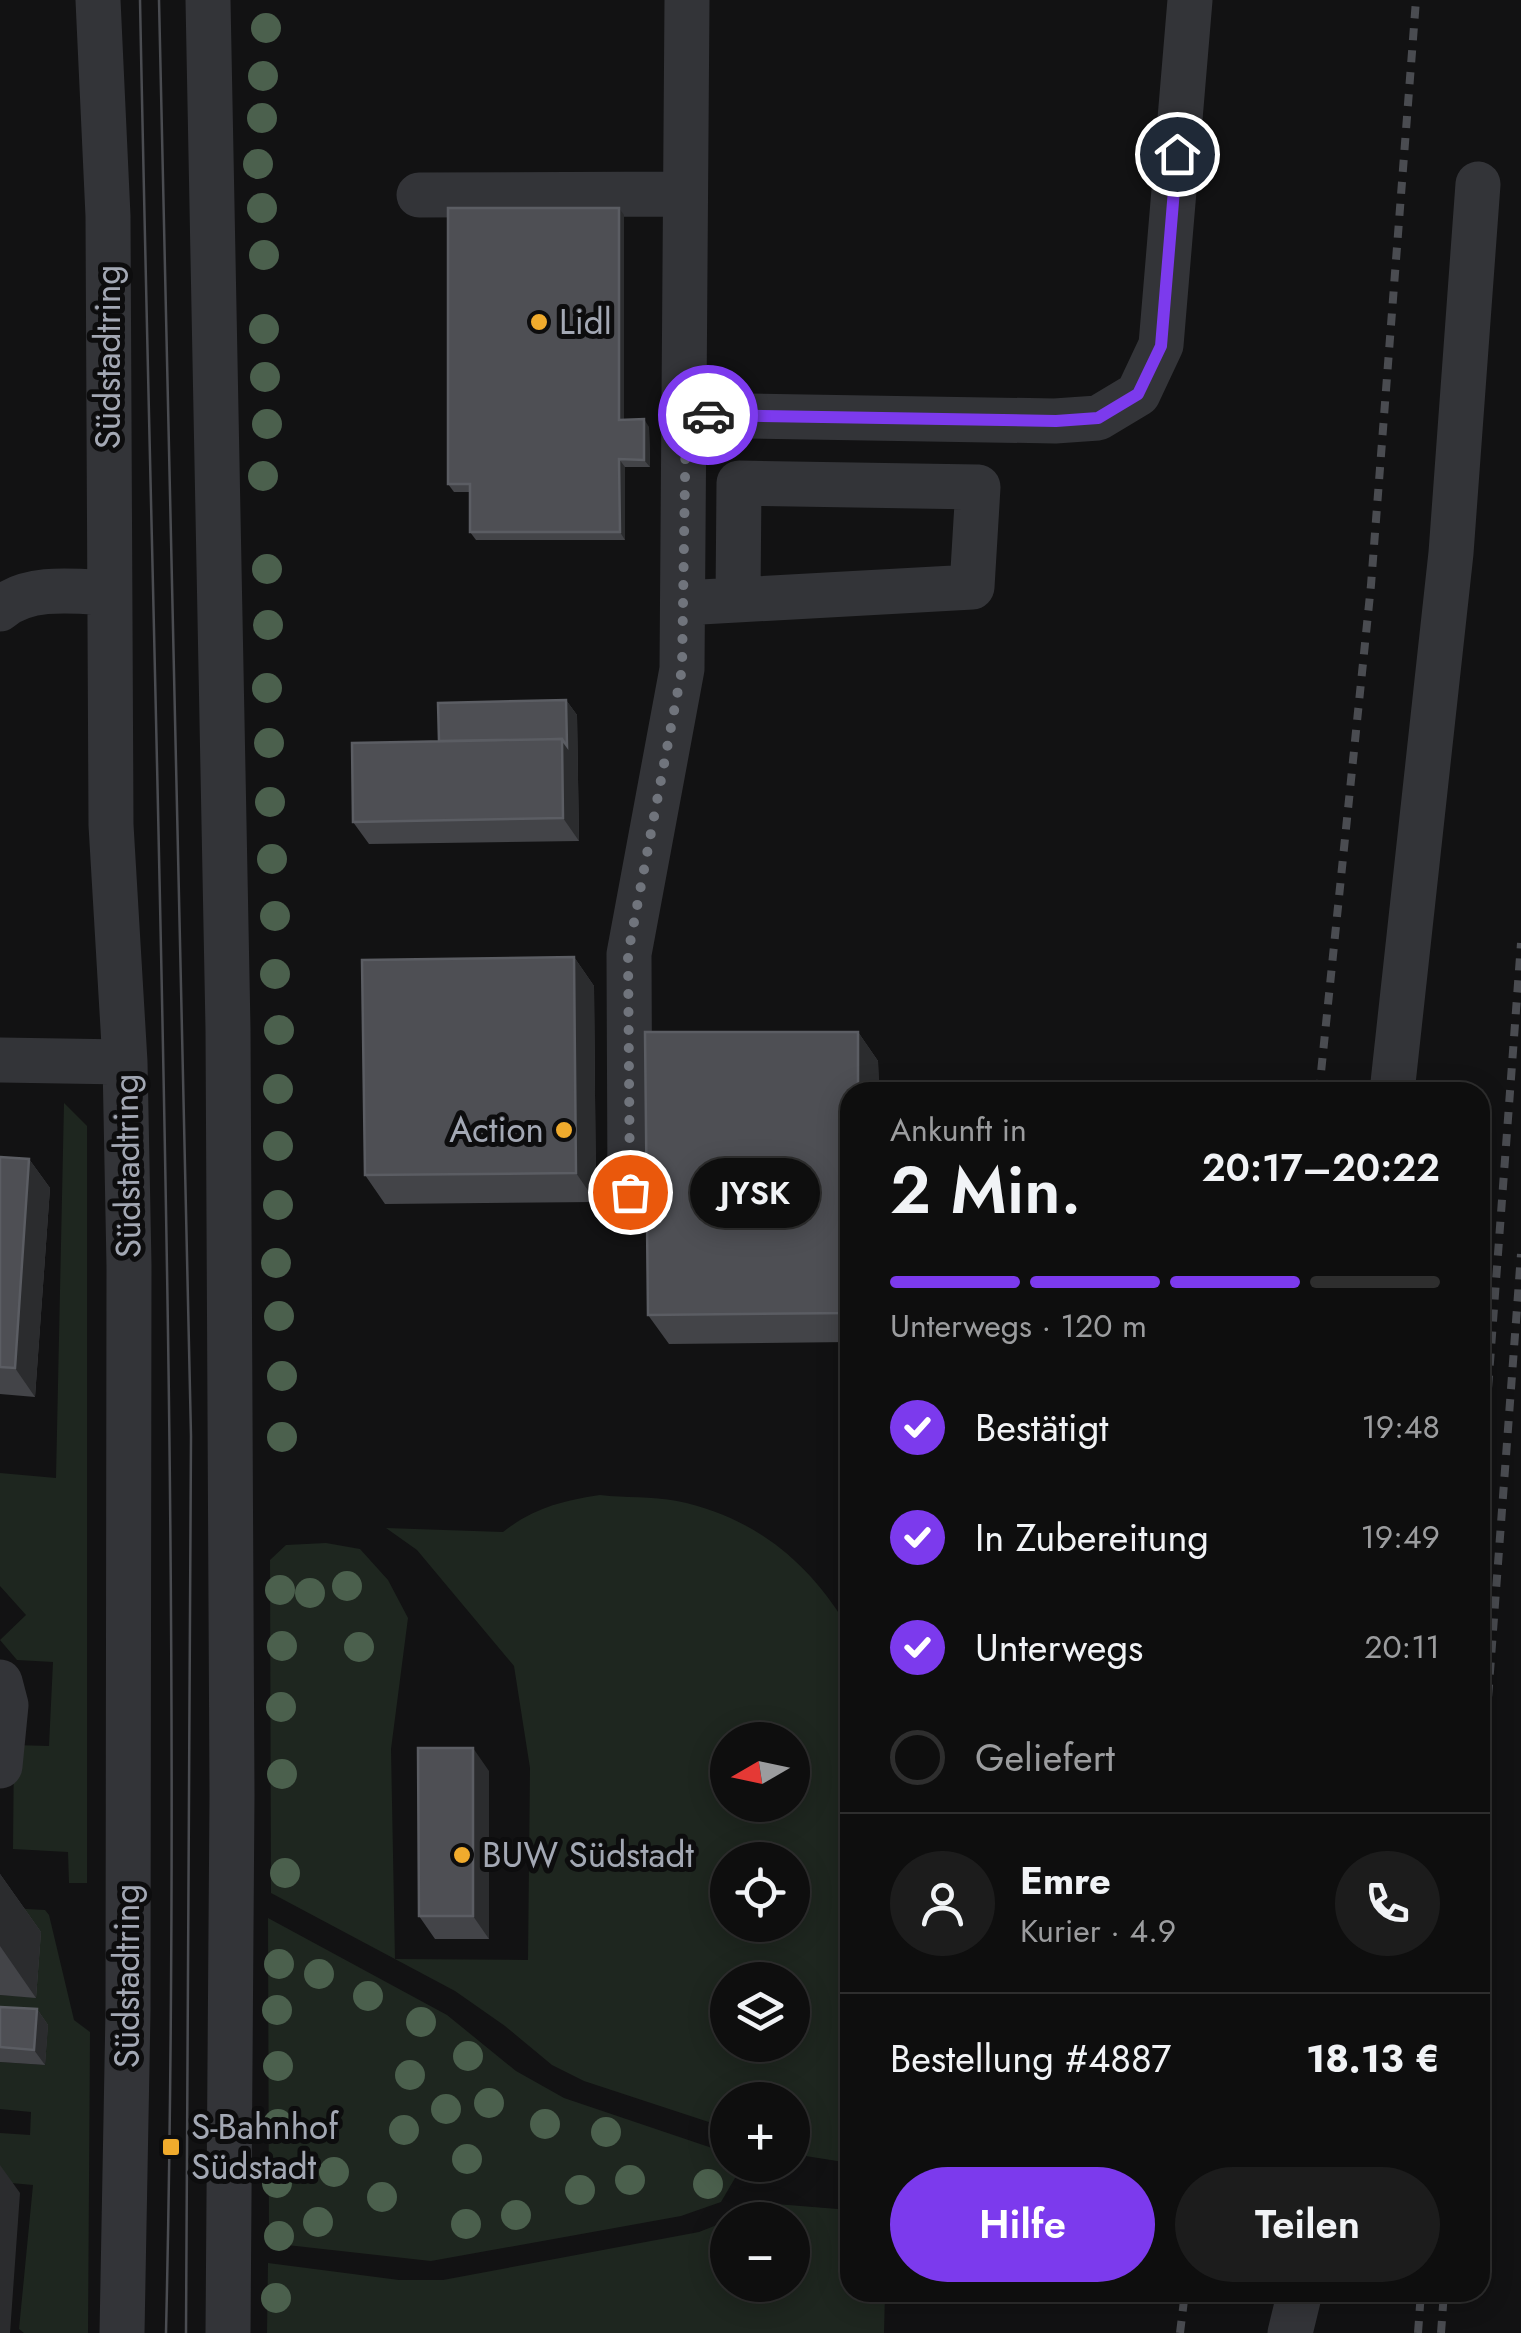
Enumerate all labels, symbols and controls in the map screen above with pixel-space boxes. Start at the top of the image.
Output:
pin [1135,112,1220,197]
icon: home [1150,127,1205,182]
street label: Südstadtring [83,265,133,449]
place label: Lidl [559,297,612,347]
marker: Lidl [528,311,550,333]
courier [658,365,758,465]
icon: car [681,388,736,443]
street label: Südstadtring [100,1073,154,1259]
place label: Action [449,1105,544,1155]
text: Ankunft in [890,1107,1027,1153]
marker: Action [553,1119,575,1141]
text: 20:17–20:22 [1202,1140,1440,1195]
text: 2 Min. [890,1143,1081,1237]
pin [588,1150,673,1235]
callout: JYSK [690,1157,820,1227]
icon: bag [603,1165,658,1220]
text: JYSK [720,1170,790,1216]
text: Unterwegs · 120 m [890,1303,1147,1349]
icon: check [890,1400,945,1455]
text: Bestätigt [975,1400,1108,1455]
text: 19:48 [1361,1404,1440,1450]
icon: check [890,1510,945,1565]
text: In Zubereitung [975,1510,1209,1565]
text: 19:49 [1360,1514,1440,1560]
icon: check [890,1620,945,1675]
text: Unterwegs [975,1620,1143,1675]
text: 20:11 [1364,1624,1440,1670]
north arrow [710,1722,810,1822]
map controls [710,1722,810,2302]
text: Geliefert [975,1730,1115,1785]
place label: BUW Südstadt [482,1830,694,1880]
button: locate [710,1842,810,1942]
marker: BUW Südstadt [451,1844,473,1866]
button: person [890,1851,995,1956]
button: phone [1335,1851,1440,1956]
text: Emre [1020,1853,1111,1908]
street label: Südstadtring [102,1884,152,2068]
text: Kurier · 4.9 [1020,1908,1176,1954]
button: layers [710,1962,810,2062]
text: Bestellung #4887 [890,2031,1171,2086]
text: 18.13 € [1306,2031,1440,2086]
button: + [710,2082,810,2182]
place label: S-Bahnhof Südstadt [191,2102,339,2192]
marker: S-Bahnhof Südstadt [160,2136,182,2158]
button: Hilfe [890,2167,1155,2282]
button: Teilen [1175,2167,1440,2282]
button: − [710,2202,810,2302]

